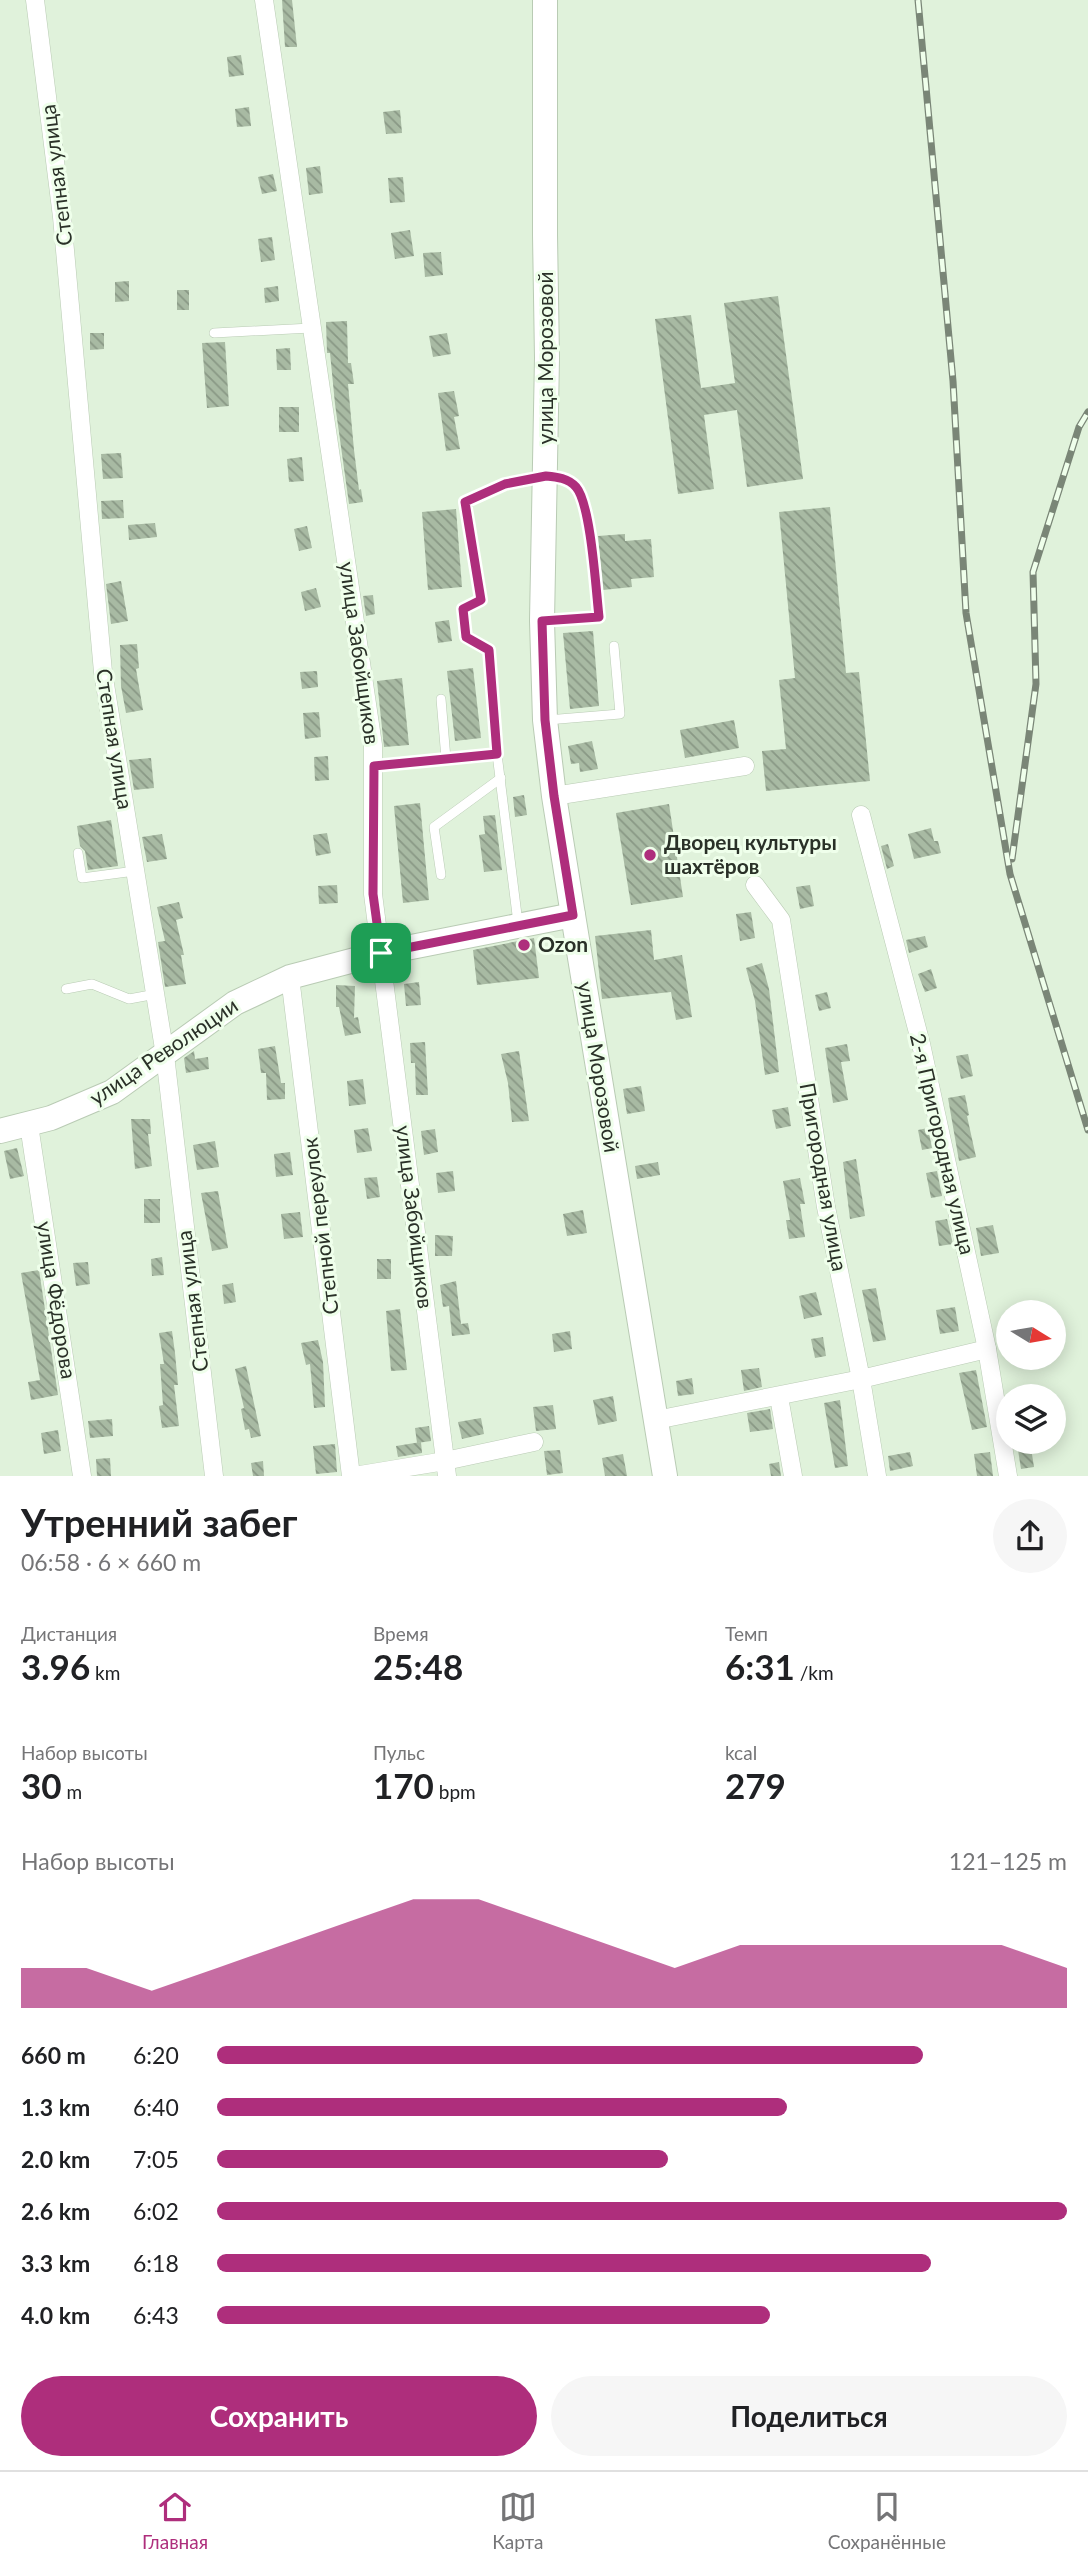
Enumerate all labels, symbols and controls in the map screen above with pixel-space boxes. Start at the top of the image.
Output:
street label: Степная улица [34,103,77,247]
street label: улица Морозовой [532,271,557,445]
street label: улица Забойщиков [335,560,386,746]
street label: Степная улица [92,667,139,811]
place label: Дворец культуры шахтёров [664,829,837,878]
marker: Дворец культуры шахтёров [642,847,658,863]
pin [351,923,411,983]
place label: Ozon [538,931,588,956]
icon: arrive [362,934,400,972]
marker: Ozon [516,937,532,953]
street label: улица Морозовой [574,979,625,1154]
street label: улица Революции [84,992,242,1110]
street label: 2-я Пригородная улица [906,1030,981,1257]
street label: Пригородная улица [796,1081,853,1273]
street label: улица Забойщиков [392,1124,439,1310]
street label: Степной переулок [296,1136,343,1316]
street label: улица Фёдорова [33,1219,82,1380]
street label: Степная улица [170,1229,213,1373]
north arrow [996,1300,1066,1370]
map controls [996,1300,1066,1454]
button: layers [996,1384,1066,1454]
text: Утренний забег [21,1499,298,1545]
button: share [993,1499,1067,1573]
text: 06:58 · 6 × 660 m [21,1548,201,1576]
text: Дистанция [21,1622,117,1645]
text: Время [373,1622,429,1645]
text: Темп [725,1622,768,1645]
text: 3.96 [21,1645,90,1687]
text: 25:48 [373,1645,463,1687]
text: 6:31 [725,1645,795,1687]
text: km [90,1661,120,1684]
text: /km [795,1661,834,1684]
text: Набор высоты [21,1741,148,1764]
text: Пульс [373,1741,425,1764]
text: kcal [725,1741,757,1764]
text: 30 [21,1764,62,1806]
text: 170 [373,1764,434,1806]
text: 279 [725,1764,786,1806]
text: m [62,1780,82,1803]
text: bpm [434,1780,476,1803]
text: Набор высоты [21,1847,175,1875]
text: 121–125 m [949,1847,1067,1875]
text: 660 m [21,2041,86,2069]
text: 6:20 [133,2041,179,2069]
text: 1.3 km [21,2093,90,2121]
text: 6:40 [133,2093,179,2121]
text: 2.0 km [21,2145,90,2173]
text: 7:05 [133,2145,179,2173]
text: 2.6 km [21,2197,90,2225]
text: 6:02 [133,2197,179,2225]
text: 3.3 km [21,2249,90,2277]
text: 6:18 [133,2249,179,2277]
text: 4.0 km [21,2301,90,2329]
text: 6:43 [133,2301,179,2329]
button: Сохранить [21,2376,537,2456]
button: Поделиться [551,2376,1067,2456]
tab: Главная [142,2488,208,2553]
tab: Карта [492,2488,544,2553]
tab: Сохранённые [828,2488,946,2553]

